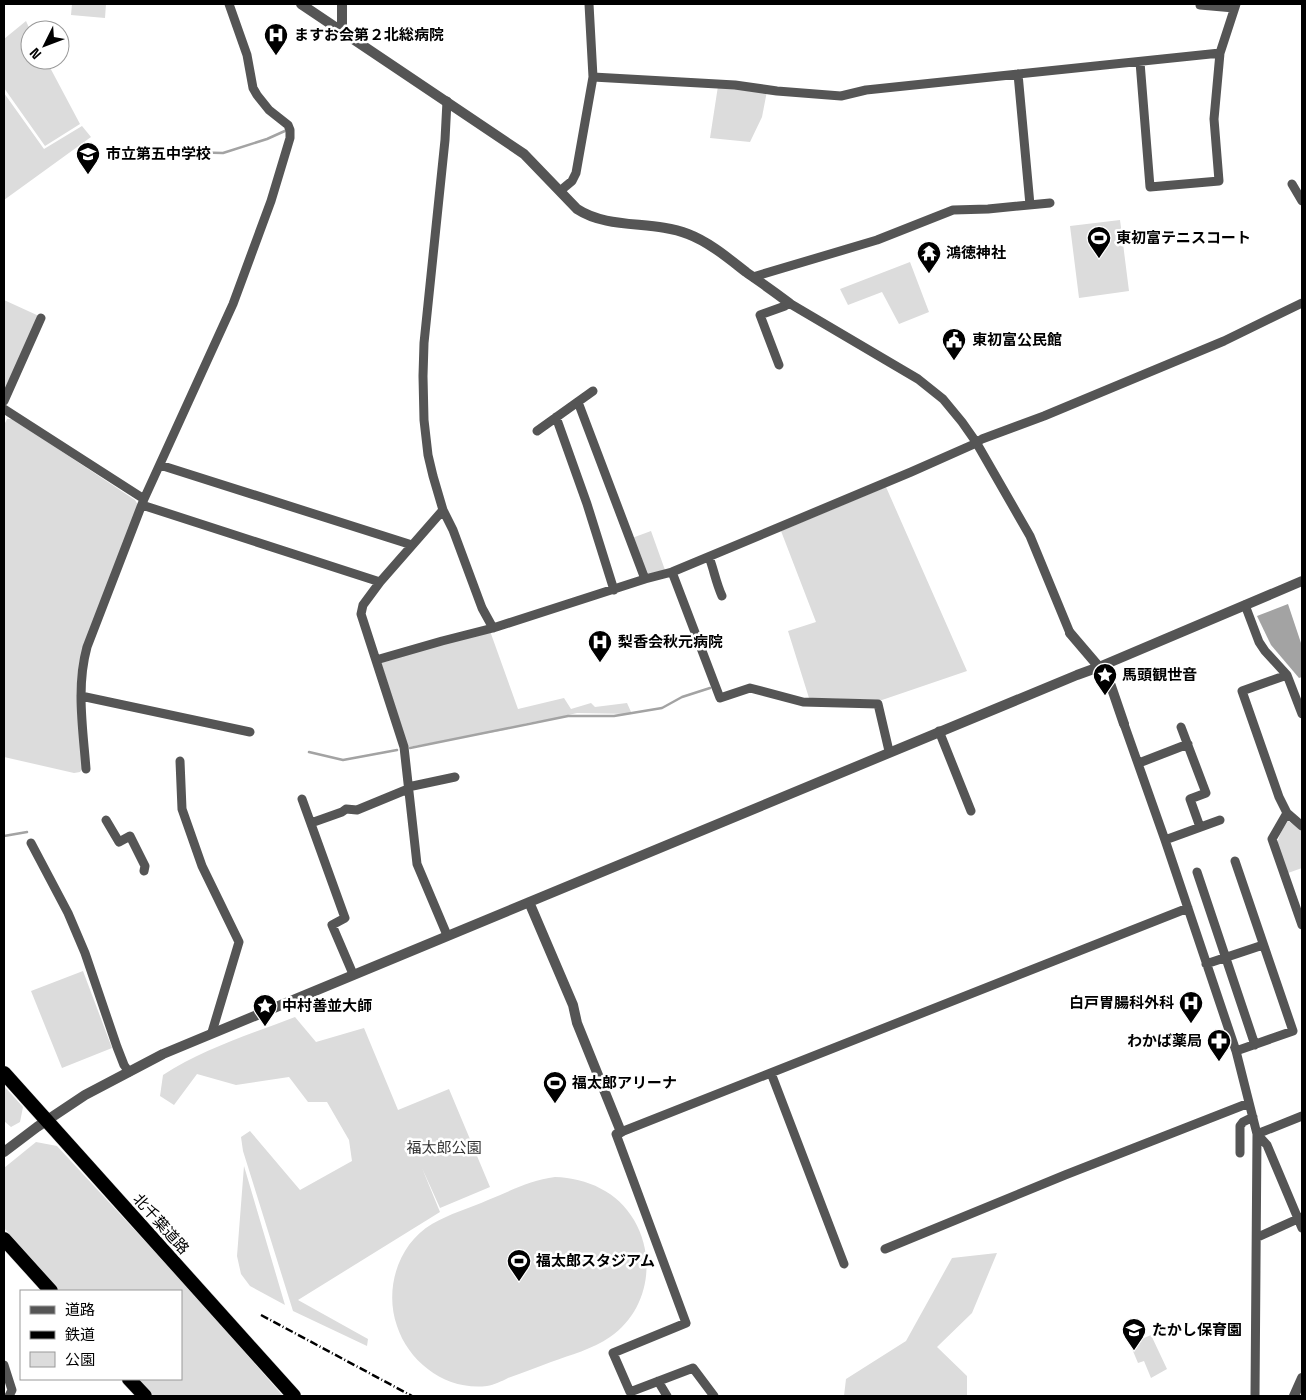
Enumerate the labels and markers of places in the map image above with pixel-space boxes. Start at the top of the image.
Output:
hospital icon: ますお会第２北総病院 [263,22,289,56]
place label: ますお会第２北総病院 [294,25,444,44]
school or university icon: 市立第五中学校 [75,141,101,175]
place label: 市立第五中学校 [106,144,211,163]
sports icon: 東初富テニスコート [1086,225,1112,259]
place label: 東初富テニスコート [1116,228,1251,247]
temple icon: 鴻徳神社 [916,240,942,274]
place label: 鴻徳神社 [946,243,1006,262]
public building icon: 東初富公民館 [941,327,967,361]
place label: 東初富公民館 [972,330,1062,349]
hospital icon: 梨香会秋元病院 [587,629,613,663]
place label: 梨香会秋元病院 [618,632,723,651]
place icon: 馬頭観世音 [1092,662,1118,696]
place label: 馬頭観世音 [1122,665,1197,684]
hospital icon: 白戸胃腸科外科 [1178,990,1204,1024]
place icon: 中村善並大師 [252,993,278,1027]
place label: 白戸胃腸科外科 [1069,993,1174,1012]
place label: 中村善並大師 [282,996,372,1015]
pharmacy icon: わかば薬局 [1206,1028,1232,1062]
place label: わかば薬局 [1127,1031,1202,1050]
sports icon: 福太郎アリーナ [542,1070,568,1104]
place label: 福太郎アリーナ [571,1073,677,1092]
sports icon: 福太郎スタジアム [506,1248,532,1282]
place label: 福太郎スタジアム [535,1251,655,1270]
school or university icon: たかし保育園 [1121,1317,1147,1351]
place label: たかし保育園 [1152,1320,1242,1339]

